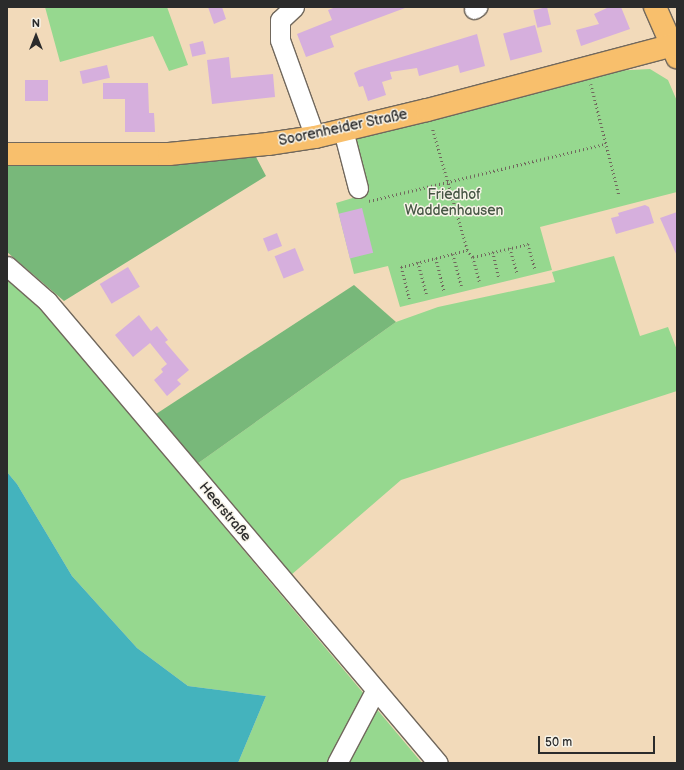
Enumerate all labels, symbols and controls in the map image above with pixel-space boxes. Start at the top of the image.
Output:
north arrow [16,16,56,56]
text: N [32,17,40,30]
street label: Soorenheider Straße [277,106,409,150]
park label: Friedhof Waddenhausen [405,187,503,220]
street label: Heerstraße [195,479,255,545]
scale bar [540,728,657,754]
text: 50 m [545,735,572,750]

